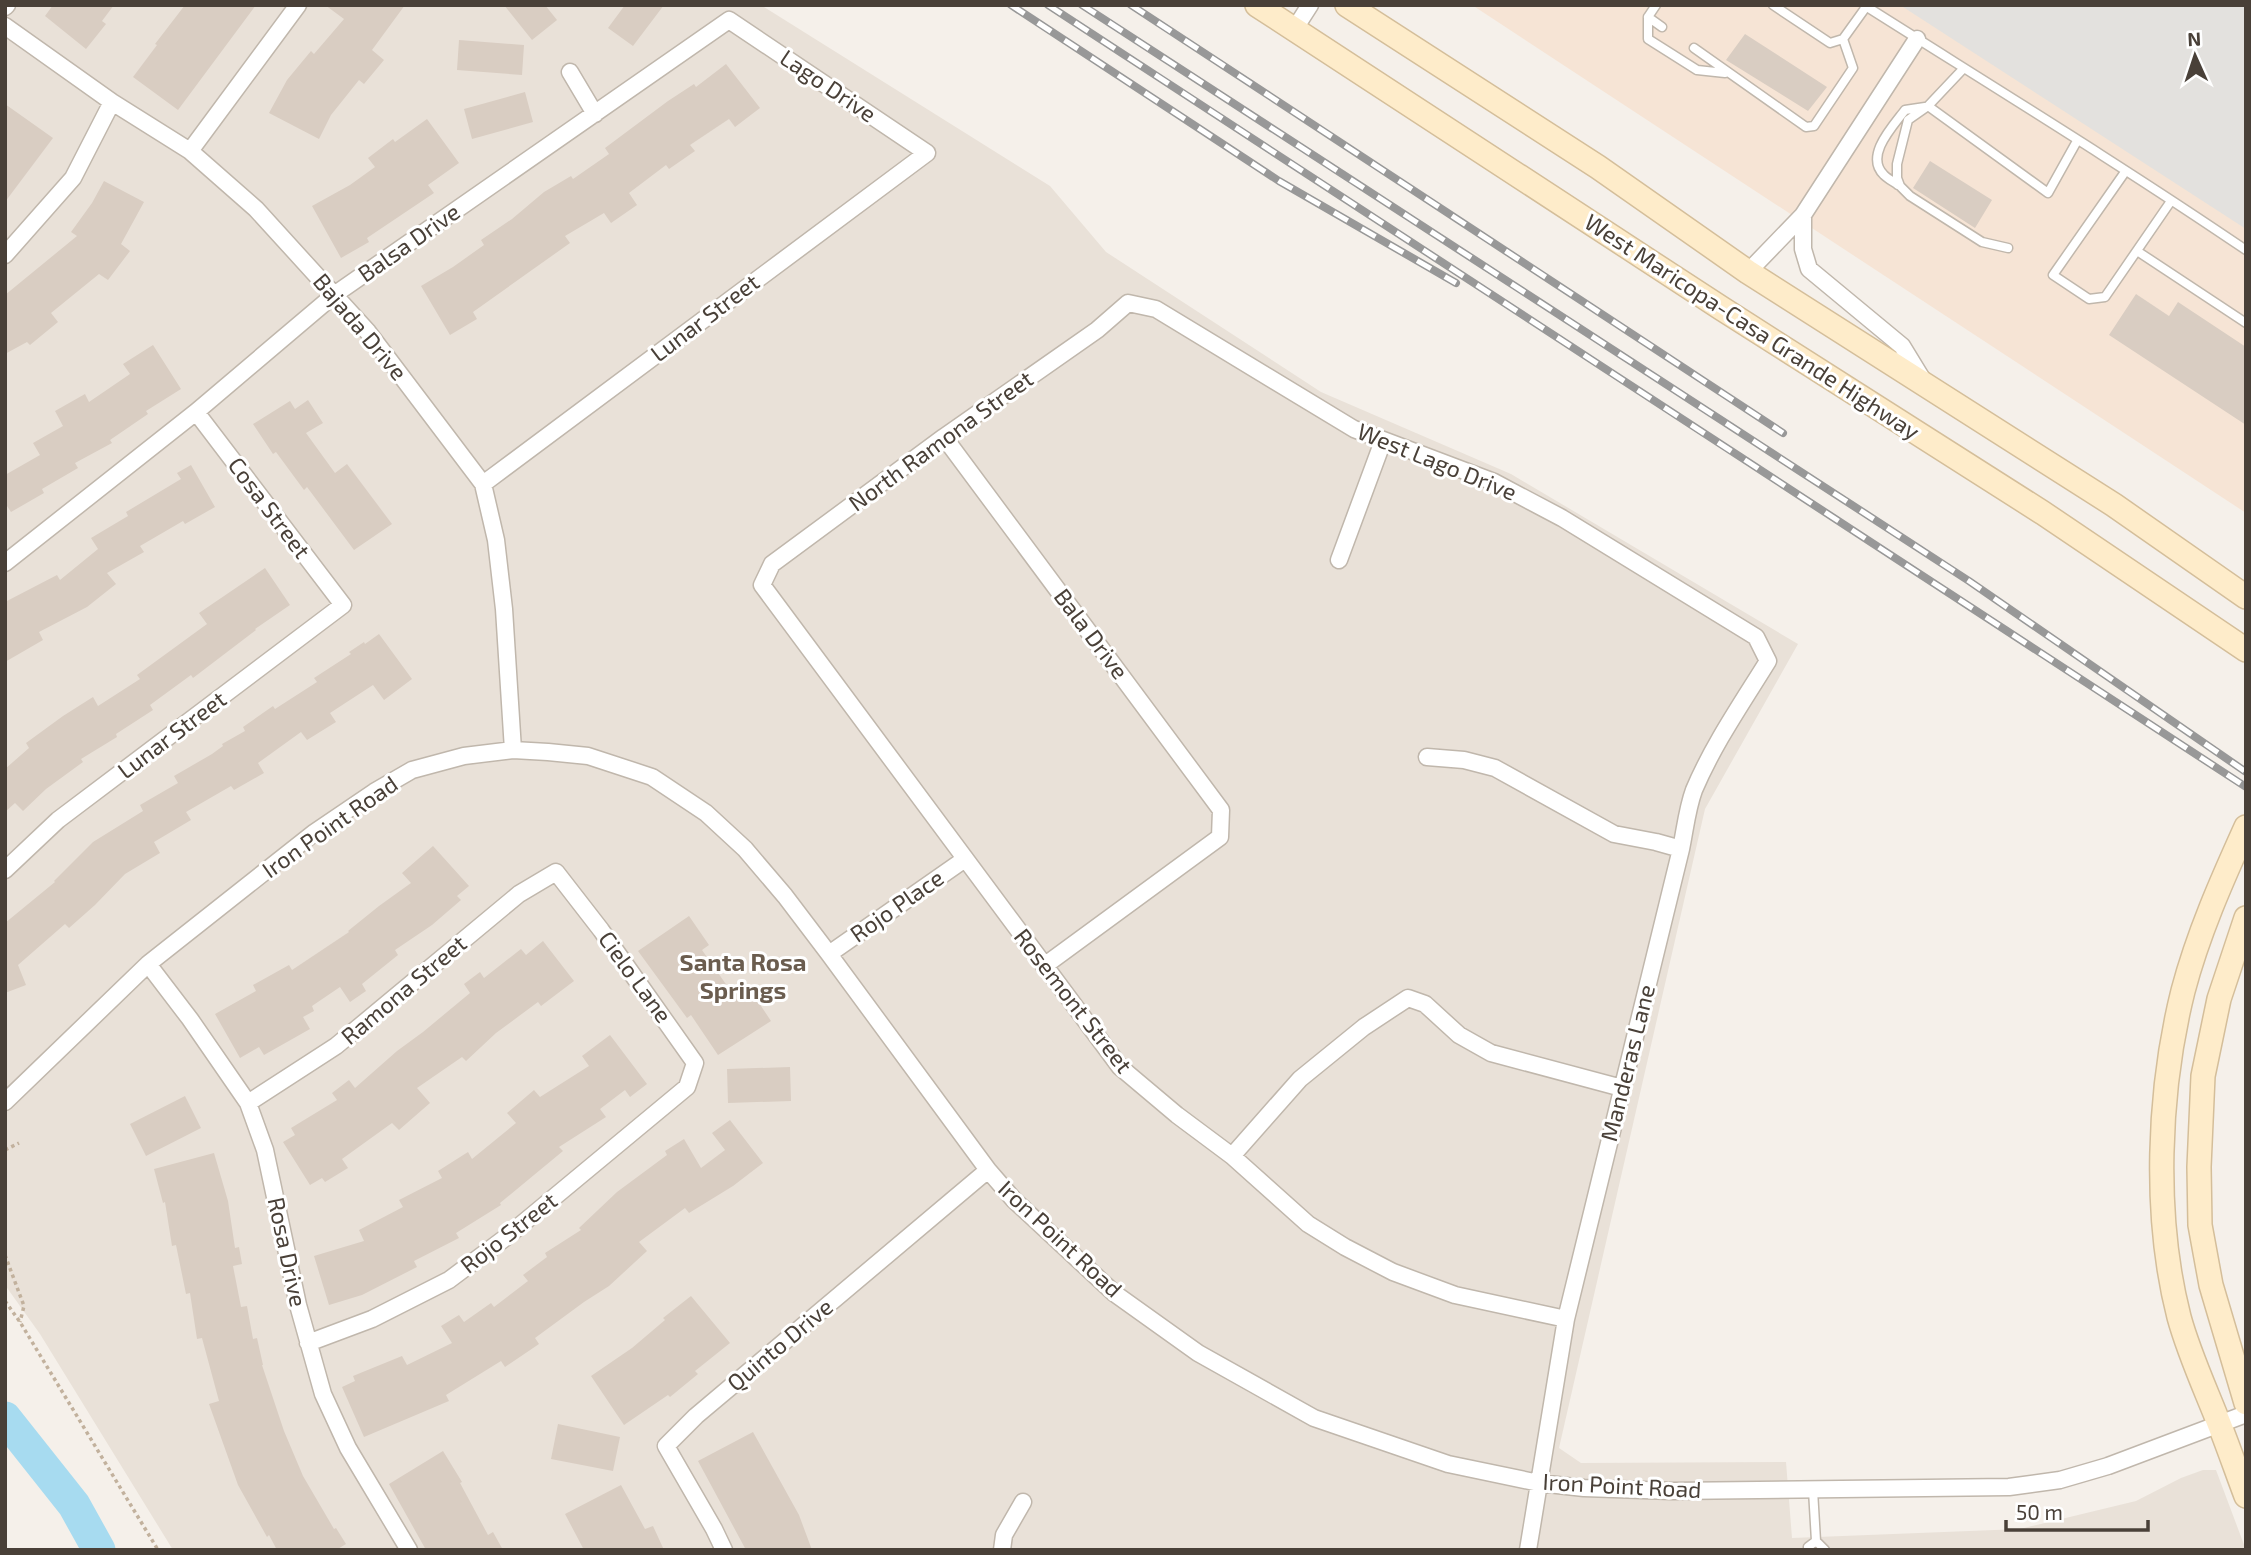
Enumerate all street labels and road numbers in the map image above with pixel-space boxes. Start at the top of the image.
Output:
street label: Lago Drive [775,43,882,128]
street label: Balsa Drive [352,197,465,287]
street label: West Maricopa-Casa Grande Highway [1580,207,1925,445]
street label: Bajada Drive [308,267,414,385]
street label: Lunar Street [645,267,764,367]
street label: North Ramona Street [843,364,1038,516]
street label: West Lago Drive [1354,416,1521,506]
street label: Cosa Street [223,451,317,564]
street label: Bala Drive [1049,583,1135,684]
street label: Lunar Street [112,684,231,784]
street label: Iron Point Road [256,769,403,883]
street label: Rojo Place [844,863,949,947]
street label: Rosemont Street [1009,923,1139,1078]
street label: Cielo Lane [593,925,678,1028]
street label: Ramona Street [335,929,472,1050]
street label: Manderas Lane [1594,981,1660,1144]
street label: Iron Point Road [993,1174,1128,1303]
street label: Rojo Street [454,1186,563,1279]
street label: Rosa Drive [263,1194,313,1309]
street label: Quinto Drive [721,1292,838,1396]
street label: Iron Point Road [1542,1467,1702,1503]

